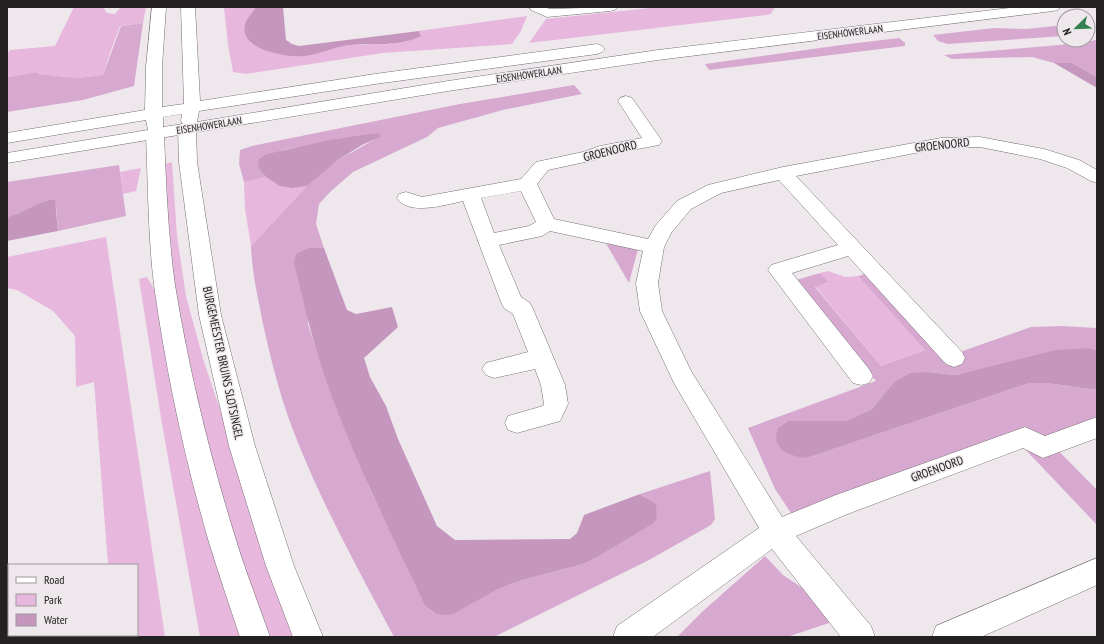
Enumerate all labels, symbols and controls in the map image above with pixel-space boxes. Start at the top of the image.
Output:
north arrow [1056,8,1096,48]
street label: EISENHOWERLAAN [816,22,884,43]
text: N [1059,26,1074,37]
street label: EISENHOWERLAAN [495,63,563,86]
street label: EISENHOWERLAAN [175,114,243,137]
street label: GROENOORD [914,134,970,155]
street label: GROENOORD [581,137,638,164]
street label: BURGEMEESTER BRUINS SLOTSINGEL [200,285,247,441]
street label: GROENOORD [909,452,965,485]
legend [8,564,138,636]
text: Road [44,572,64,587]
text: Park [44,592,62,607]
text: Water [44,612,69,627]

